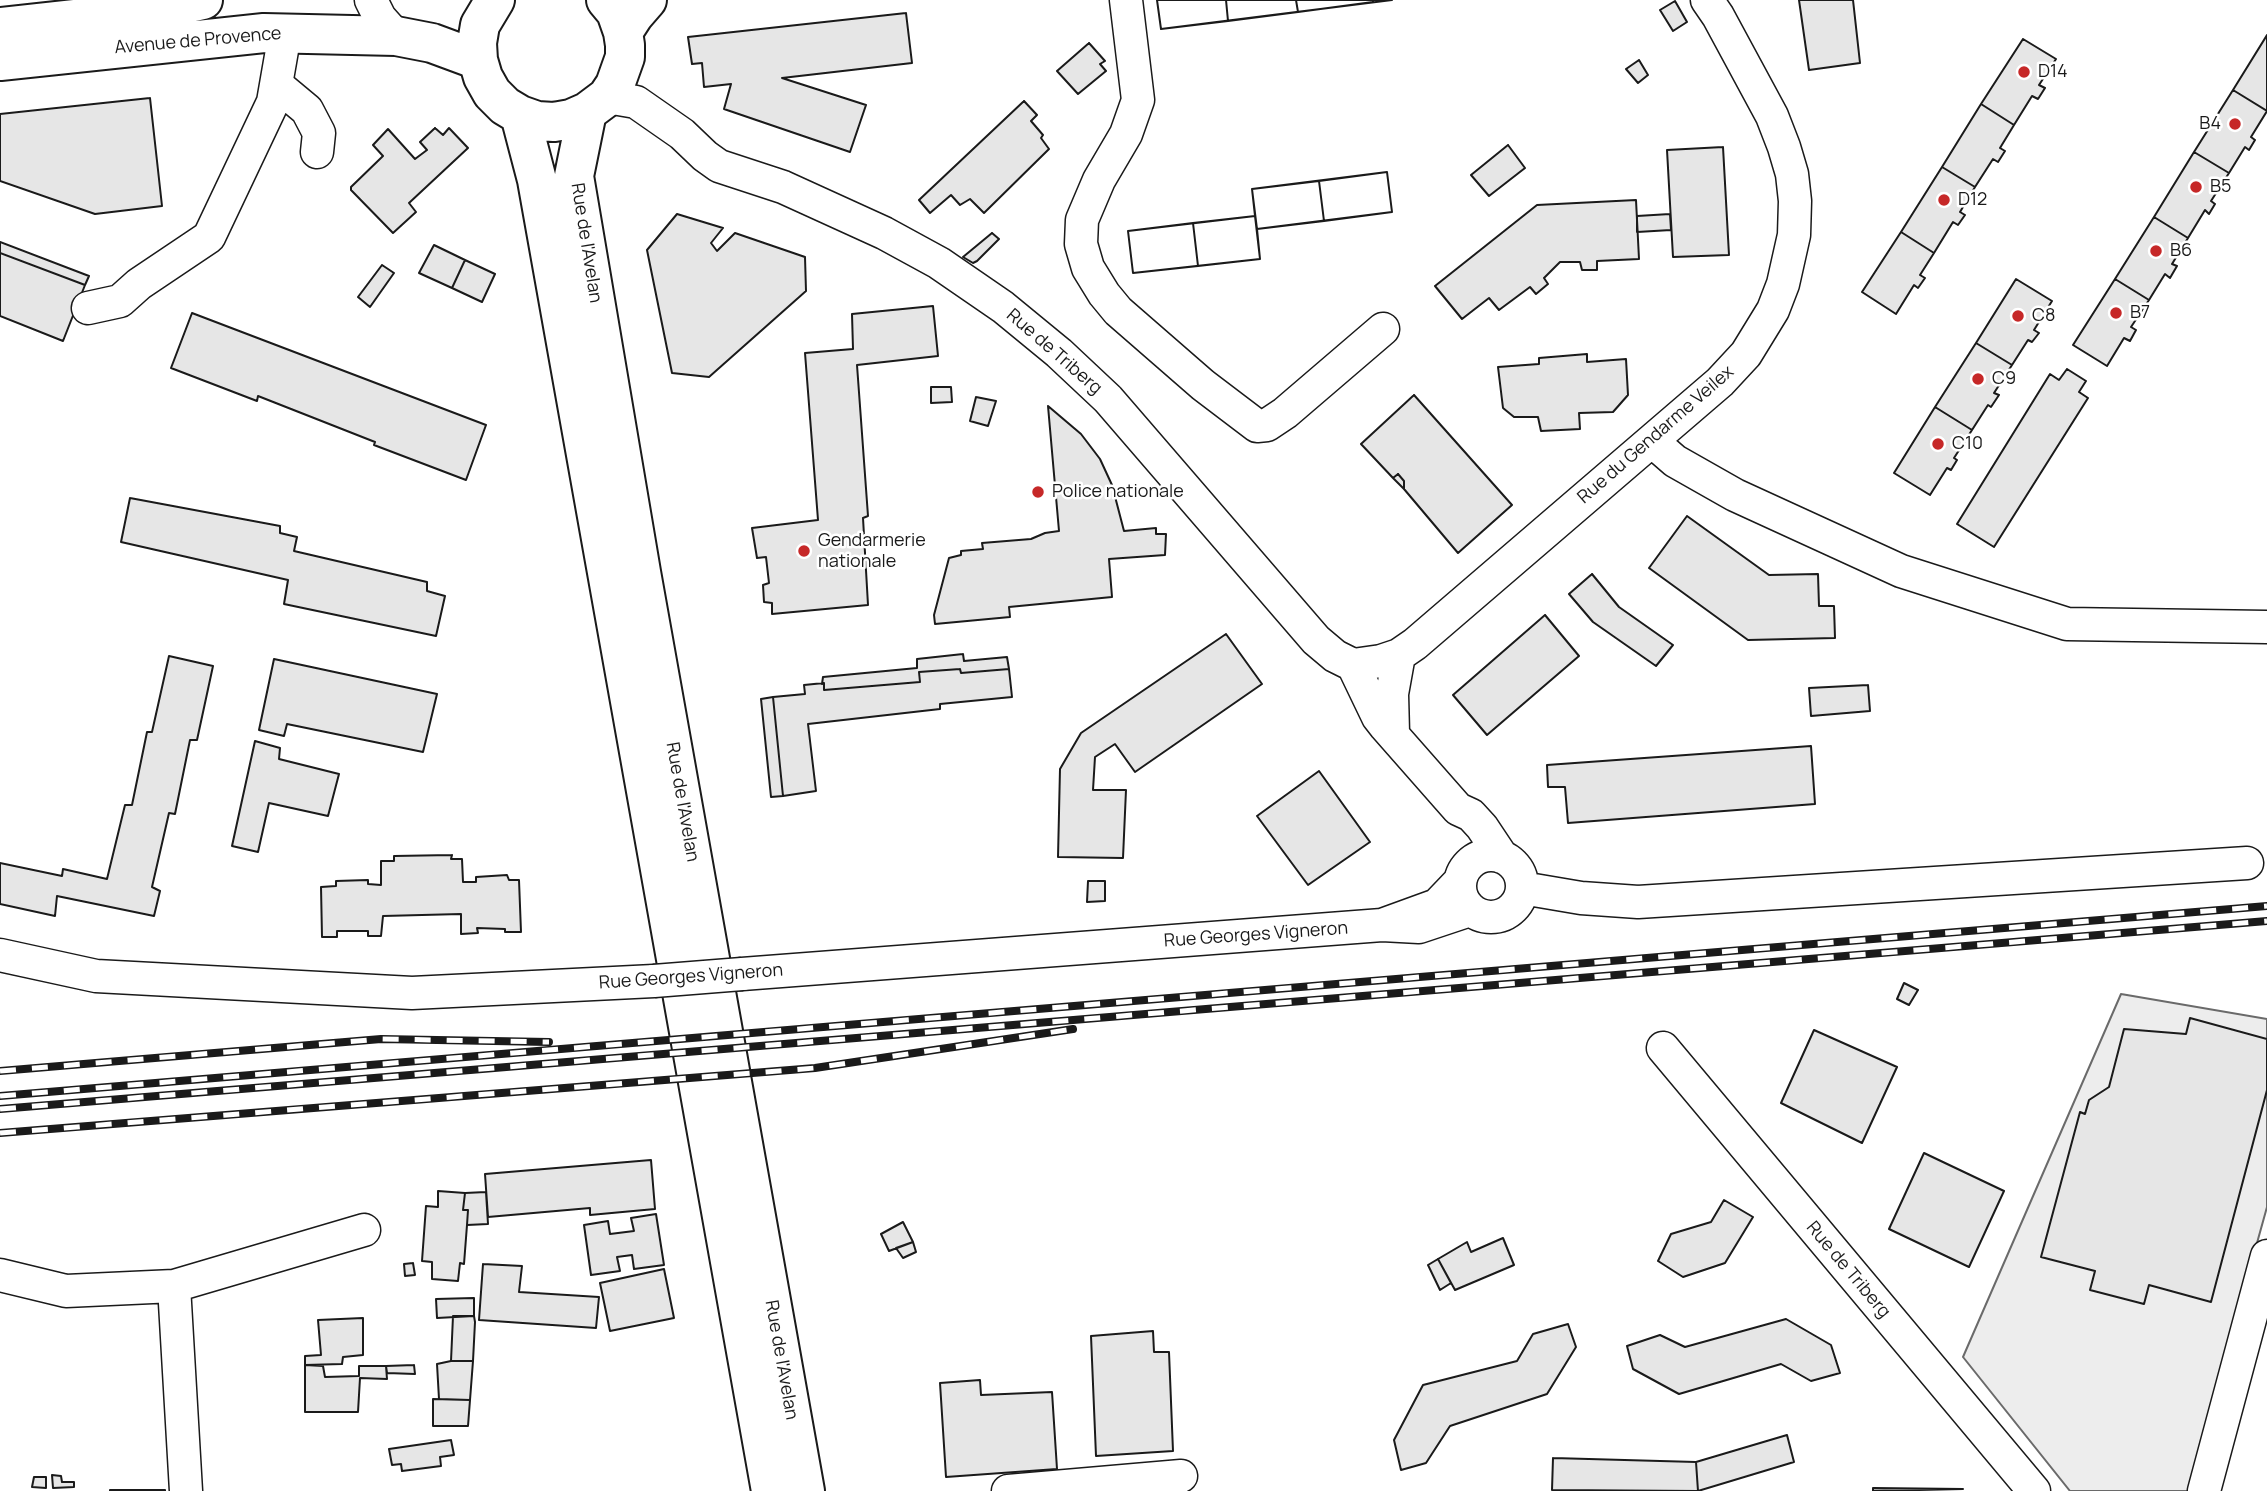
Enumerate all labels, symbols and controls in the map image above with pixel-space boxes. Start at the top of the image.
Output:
street label: Avenue de Provence [114,23,282,59]
place label: D14 [2038,61,2068,83]
marker: D14 [2016,64,2032,80]
place label: B4 [2199,113,2221,135]
marker: B4 [2227,116,2243,132]
place label: B5 [2210,176,2231,198]
marker: B5 [2188,179,2204,195]
street label: Rue de l'Avelan [566,181,606,305]
place label: D12 [1958,189,1987,211]
marker: D12 [1936,192,1952,208]
place label: B6 [2170,240,2192,262]
marker: B6 [2148,243,2164,259]
place label: B7 [2130,302,2150,324]
street label: Rue de Triberg [1002,305,1106,399]
place label: C8 [2032,305,2055,327]
marker: B7 [2108,305,2124,321]
marker: C8 [2010,308,2026,324]
street label: Rue du Gendarme Veilex [1574,361,1738,509]
place label: C9 [1992,368,2016,390]
marker: C9 [1970,371,1986,387]
place label: C10 [1952,433,1983,455]
marker: C10 [1930,436,1946,452]
place label: Police nationale [1052,481,1184,503]
marker: Police nationale [1030,484,1046,500]
place label: Gendarmerie nationale [818,530,926,572]
marker: Gendarmerie nationale [796,543,812,559]
street label: Rue de l'Avelan [661,740,703,864]
street label: Rue Georges Vigneron [1163,918,1349,952]
street label: Rue Georges Vigneron [598,960,784,994]
street label: Rue de Triberg [1801,1217,1895,1323]
street label: Rue de l'Avelan [760,1298,802,1422]

